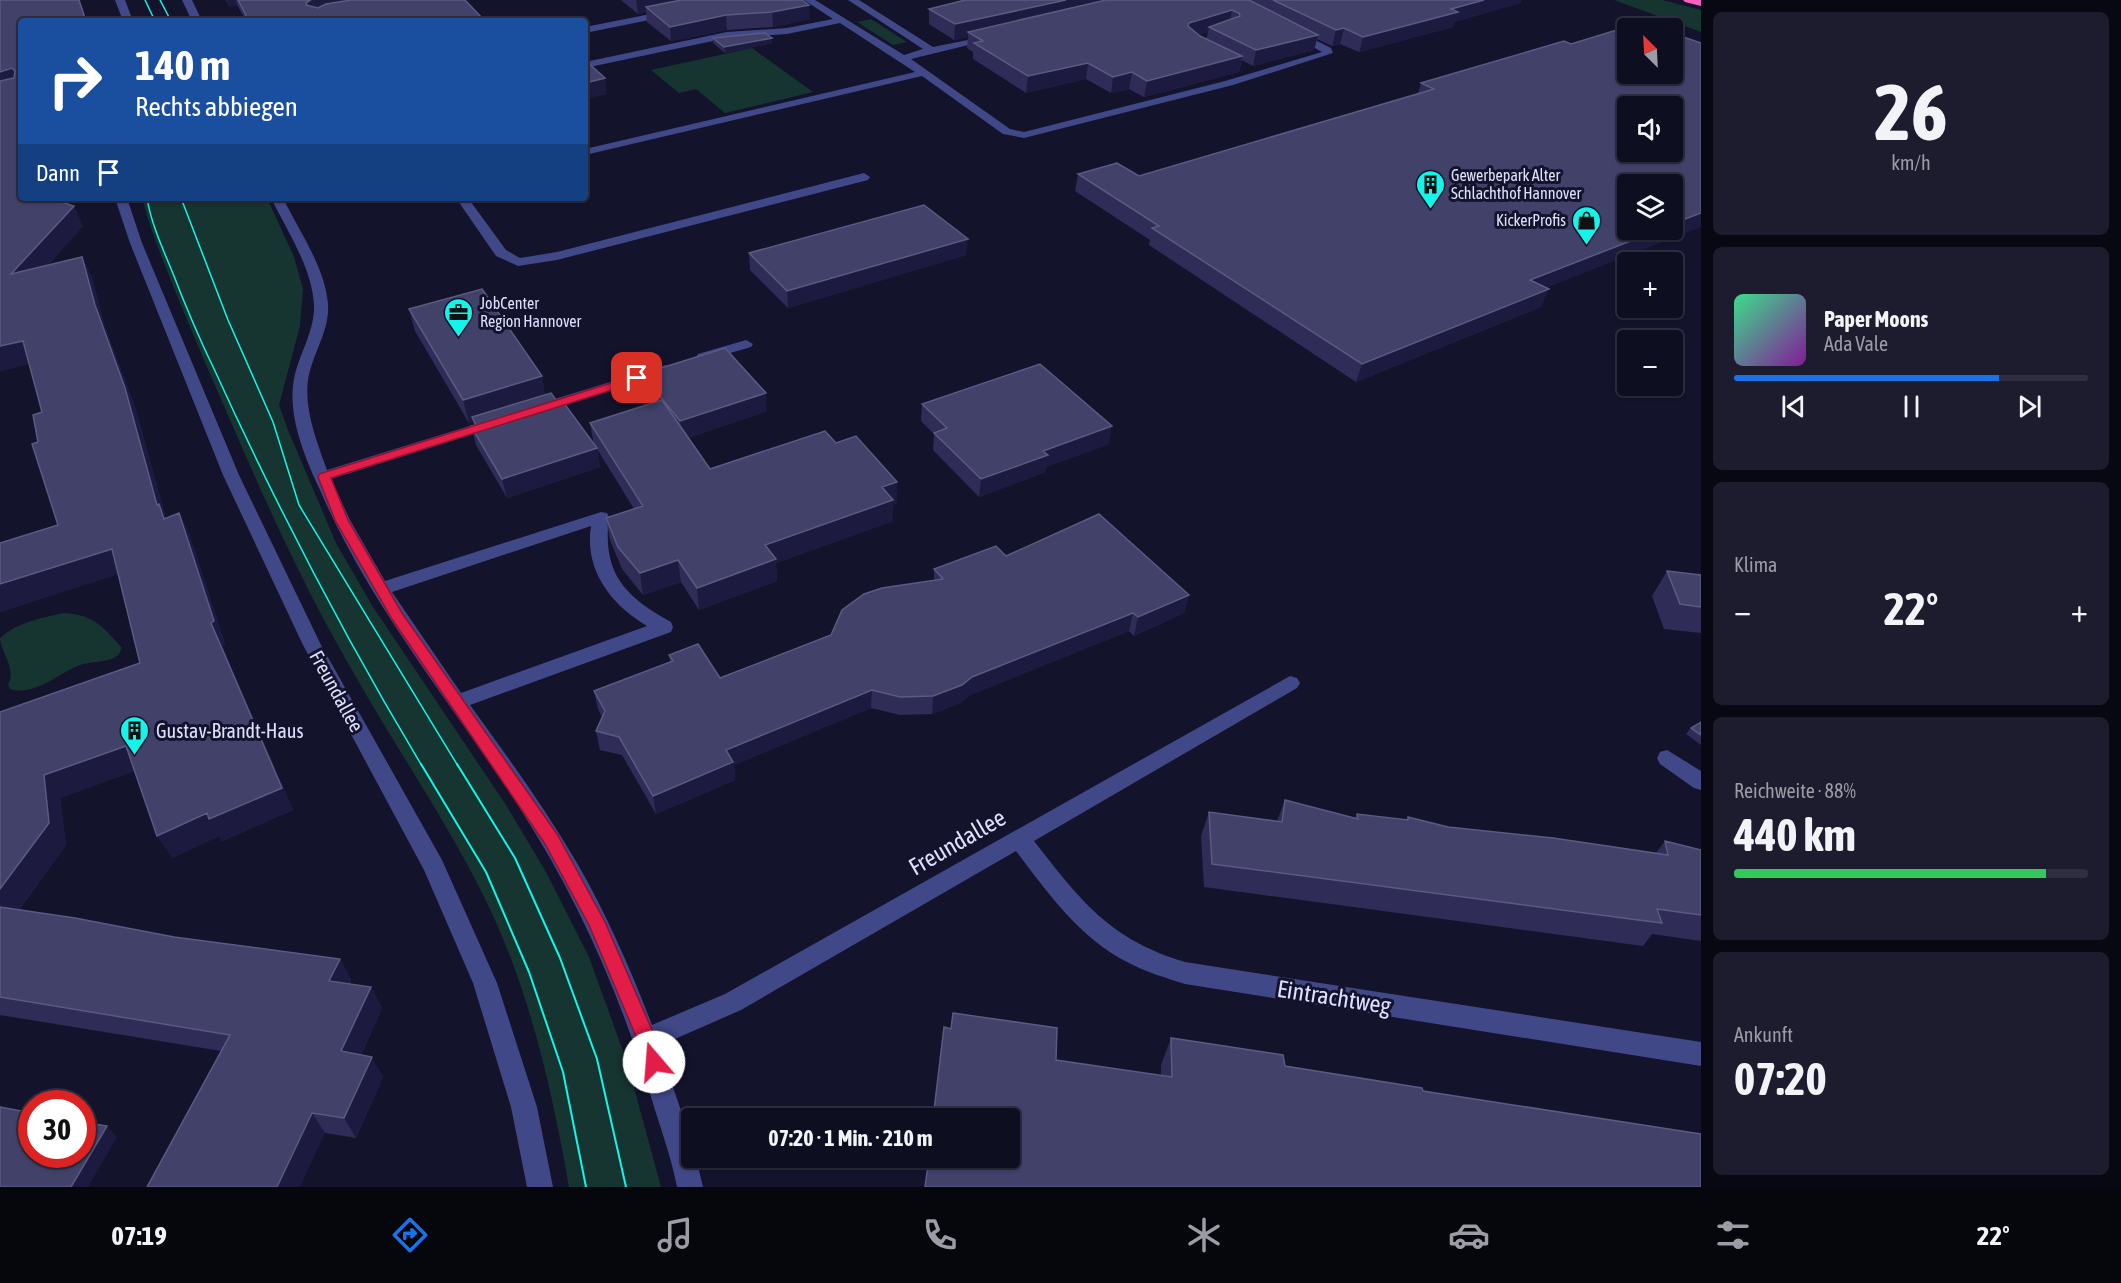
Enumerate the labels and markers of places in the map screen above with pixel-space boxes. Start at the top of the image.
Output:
place label: Gewerbepark Alter Schlachthof Hannover [1451,166,1582,202]
building icon: Gewerbepark Alter Schlachthof Hannover [1414,168,1446,210]
shop icon: KickerProfis [1571,204,1603,246]
place label: KickerProfis [1496,211,1566,229]
place label: JobCenter Region Hannover [480,294,582,331]
office icon: JobCenter Region Hannover [443,296,475,338]
pin [611,352,662,403]
building icon: Gustav-Brandt-Haus [119,714,151,756]
place label: Gustav-Brandt-Haus [156,719,303,742]

